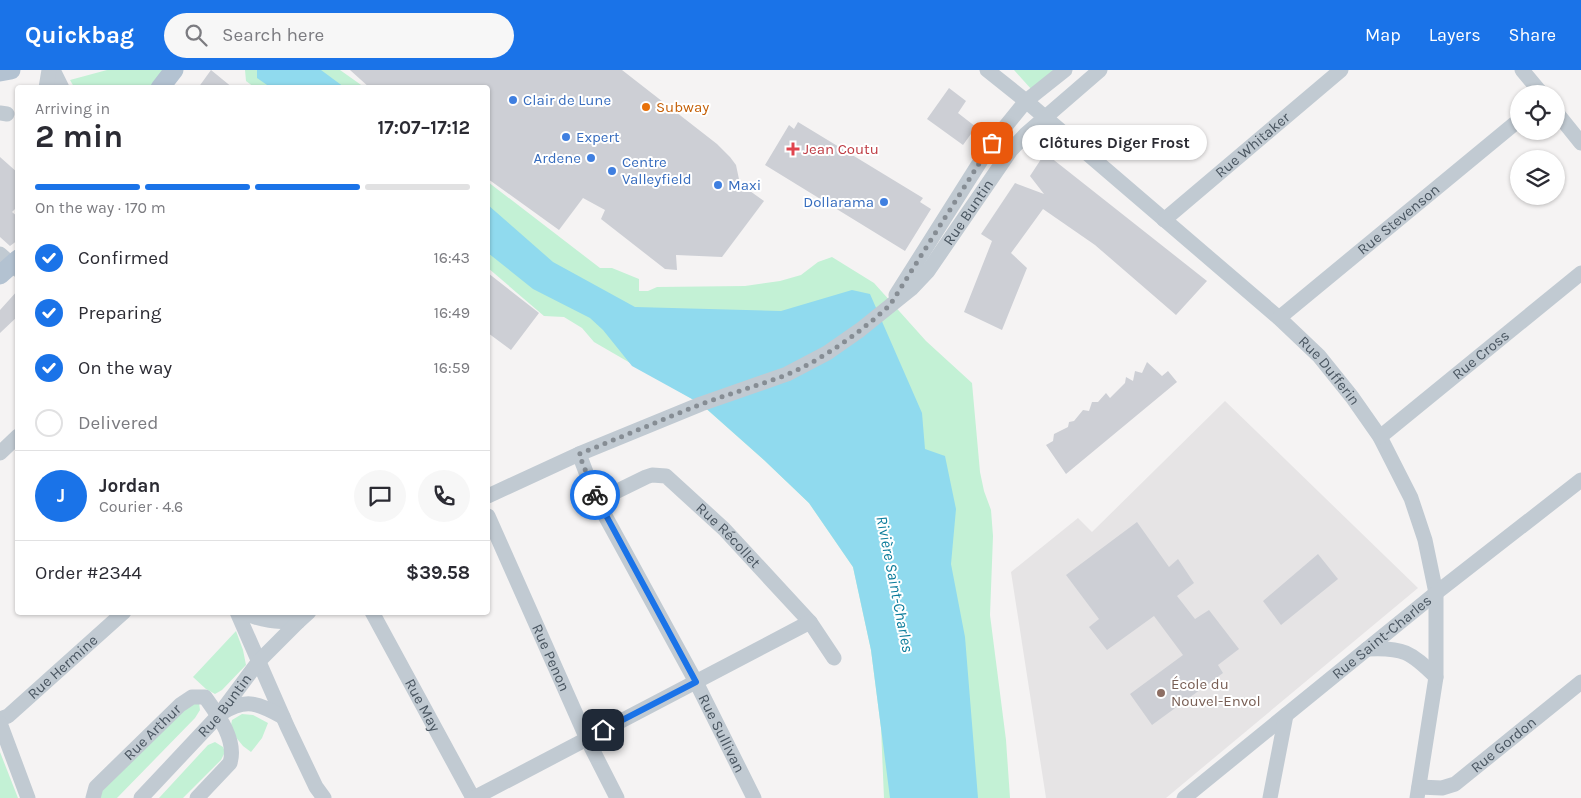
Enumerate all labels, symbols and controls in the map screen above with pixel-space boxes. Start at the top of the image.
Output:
search box [164,13,514,58]
text: Quickbag [25,21,134,49]
icon: search [182,21,210,49]
text: Search here [222,24,324,46]
text: Map [1365,24,1401,46]
text: Layers [1429,24,1481,46]
text: Share [1509,24,1556,46]
map controls [1510,85,1565,205]
button: locate [1510,85,1565,140]
place label: Clair de Lune [523,91,611,109]
marker: Clair de Lune [507,94,519,106]
place label: Subway [656,98,709,116]
text: Arriving in [35,99,110,118]
marker: Subway [640,101,652,113]
street label: Rue Whitaker [1212,108,1294,182]
text: 17:07–17:12 [378,117,470,139]
text: 2 min [35,118,123,155]
pin [971,122,1013,164]
callout: Clôtures Diger Frost [1022,126,1207,160]
place label: Expert [576,128,620,146]
icon: bag [978,129,1006,157]
marker: Expert [560,131,572,143]
text: Clôtures Diger Frost [1039,133,1190,152]
place label: Jean Coutu [803,140,879,158]
marker: Jean Coutu [787,143,799,155]
place label: Ardene [534,149,581,167]
button: layers [1510,150,1565,205]
marker: Ardene [585,152,597,164]
place label: Centre Valleyfield [622,153,692,188]
marker: Centre Valleyfield [606,165,618,177]
place label: Maxi [728,176,761,194]
street label: Rue Buntin [939,176,997,249]
marker: Maxi [712,179,724,191]
street label: Rue Stevenson [1354,180,1443,259]
place label: Dollarama [803,193,874,211]
marker: Dollarama [878,196,890,208]
text: On the way · 170 m [35,198,166,217]
icon: check [35,244,63,272]
text: Confirmed [78,247,169,269]
text: 16:43 [433,248,470,267]
icon: check [35,299,63,327]
text: Preparing [78,302,161,324]
text: 16:49 [434,303,470,322]
street label: Rue Cross [1449,326,1513,383]
street label: Rue Dufferin [1295,332,1364,409]
icon: check [35,354,63,382]
text: On the way [78,357,172,379]
text: 16:59 [434,358,470,377]
text: Delivered [78,412,158,434]
button: chat [354,470,406,522]
button: phone [418,470,470,522]
courier [570,470,620,520]
text: Jordan [99,475,160,497]
icon: bike [581,481,609,509]
text: J [57,485,65,507]
text: Courier · 4.6 [99,497,183,516]
street label: Rue Récollet [692,499,765,572]
water label: Rivière Saint-Charles [872,514,918,654]
text: Order #2344 [35,562,142,584]
text: $39.58 [406,562,470,584]
street label: Rue Saint-Charles [1328,591,1435,683]
street label: Rue Penon [528,621,574,694]
street label: Rue Hermine [24,631,101,703]
street label: Rue Buntin [194,670,255,741]
place label: École du Nouvel-Envol [1171,675,1261,710]
street label: Rue May [401,676,444,735]
marker: École du Nouvel-Envol [1155,687,1167,699]
street label: Rue Sullivan [694,691,749,776]
street label: Rue Arthur [120,700,185,764]
pin [582,709,624,751]
street label: Rue Gordon [1467,713,1540,777]
icon: home [589,716,617,744]

